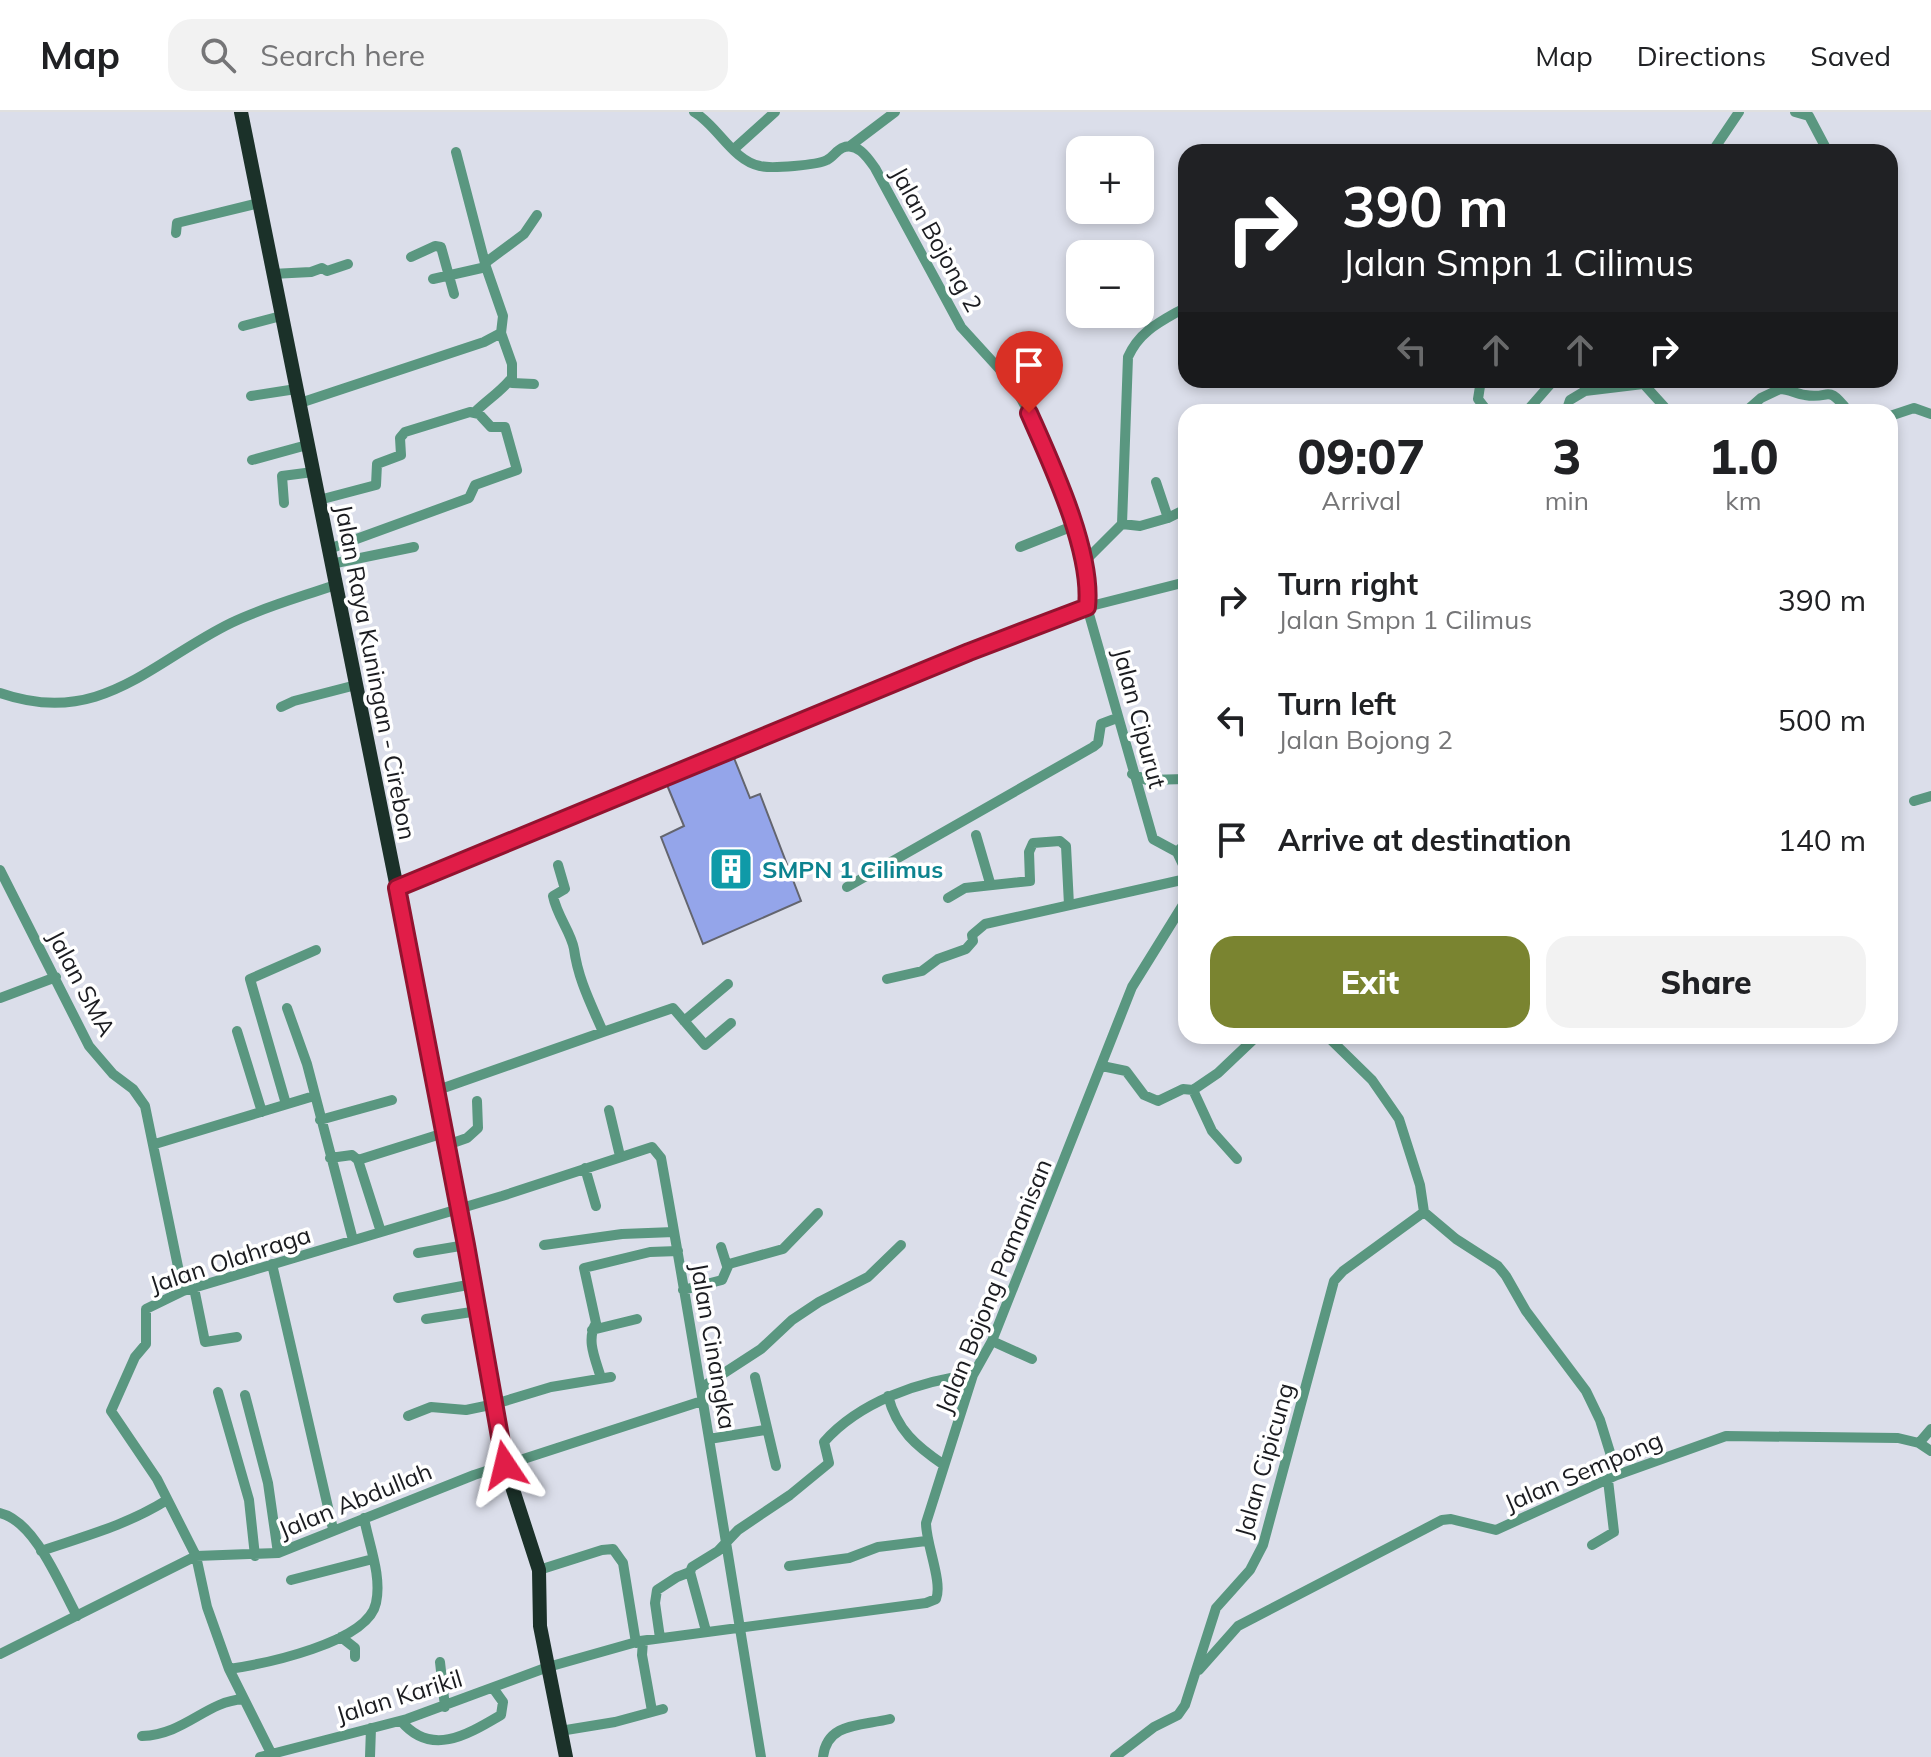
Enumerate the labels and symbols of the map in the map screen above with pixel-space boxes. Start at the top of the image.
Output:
street label: Jalan Bojong 2 [885,161,989,317]
pin [995,331,1063,413]
street label: Jalan Raya Kuningan - Cirebon [329,502,423,842]
street label: Jalan Cipurut [1107,645,1173,791]
building icon: SMPN 1 Cilimus [707,845,755,893]
place label: SMPN 1 Cilimus [762,854,943,884]
street label: Jalan SMA [42,925,123,1042]
street label: Jalan Bojong Pamanisan [928,1154,1058,1418]
street label: Jalan Olahraga [146,1219,314,1299]
street label: Jalan Cinangka [685,1260,743,1432]
street label: Jalan Cipicung [1228,1379,1300,1541]
position arrow [463,1423,547,1507]
street label: Jalan Sempong [1500,1424,1666,1518]
street label: Jalan Abdullah [274,1456,436,1544]
street label: Jalan Karikil [332,1663,466,1729]

